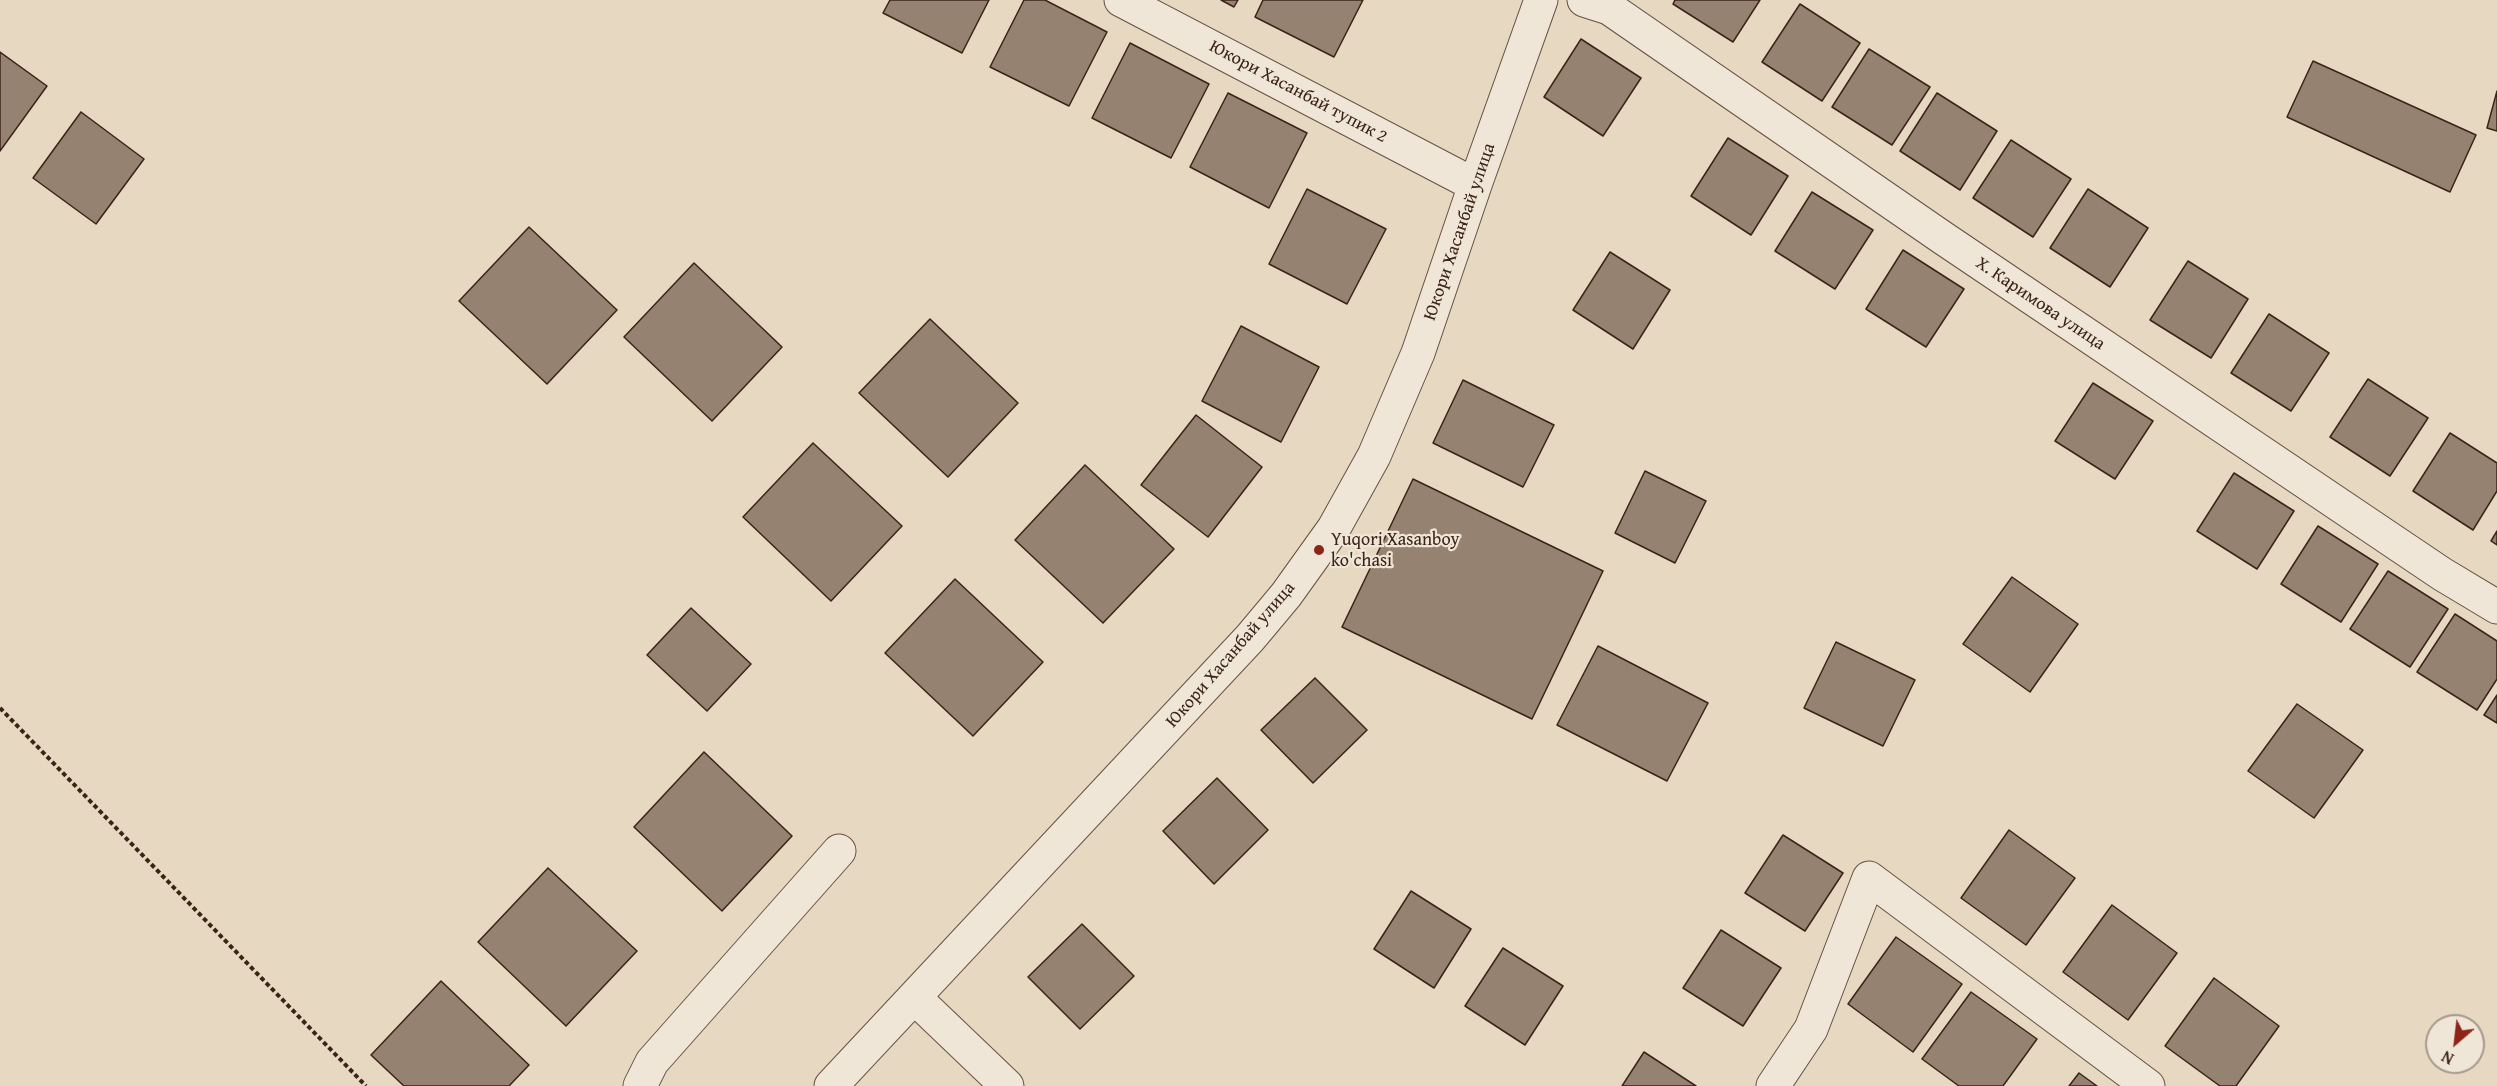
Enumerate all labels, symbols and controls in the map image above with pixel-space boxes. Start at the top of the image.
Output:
street label: Юкори Хасанбай тупик 2 [1205,36,1391,148]
street label: Юкори Хасанбай улица [1419,140,1501,324]
street label: Х. Каримова улица [1971,253,2109,355]
place label: Yuqori Xasanboy ko'chasi [1331,529,1460,572]
marker: Yuqori Xasanboy ko'chasi [1312,543,1326,557]
street label: Юкори Хасанбай улица [1162,578,1300,732]
north arrow [2425,1014,2485,1074]
text: N [2437,1045,2458,1071]

